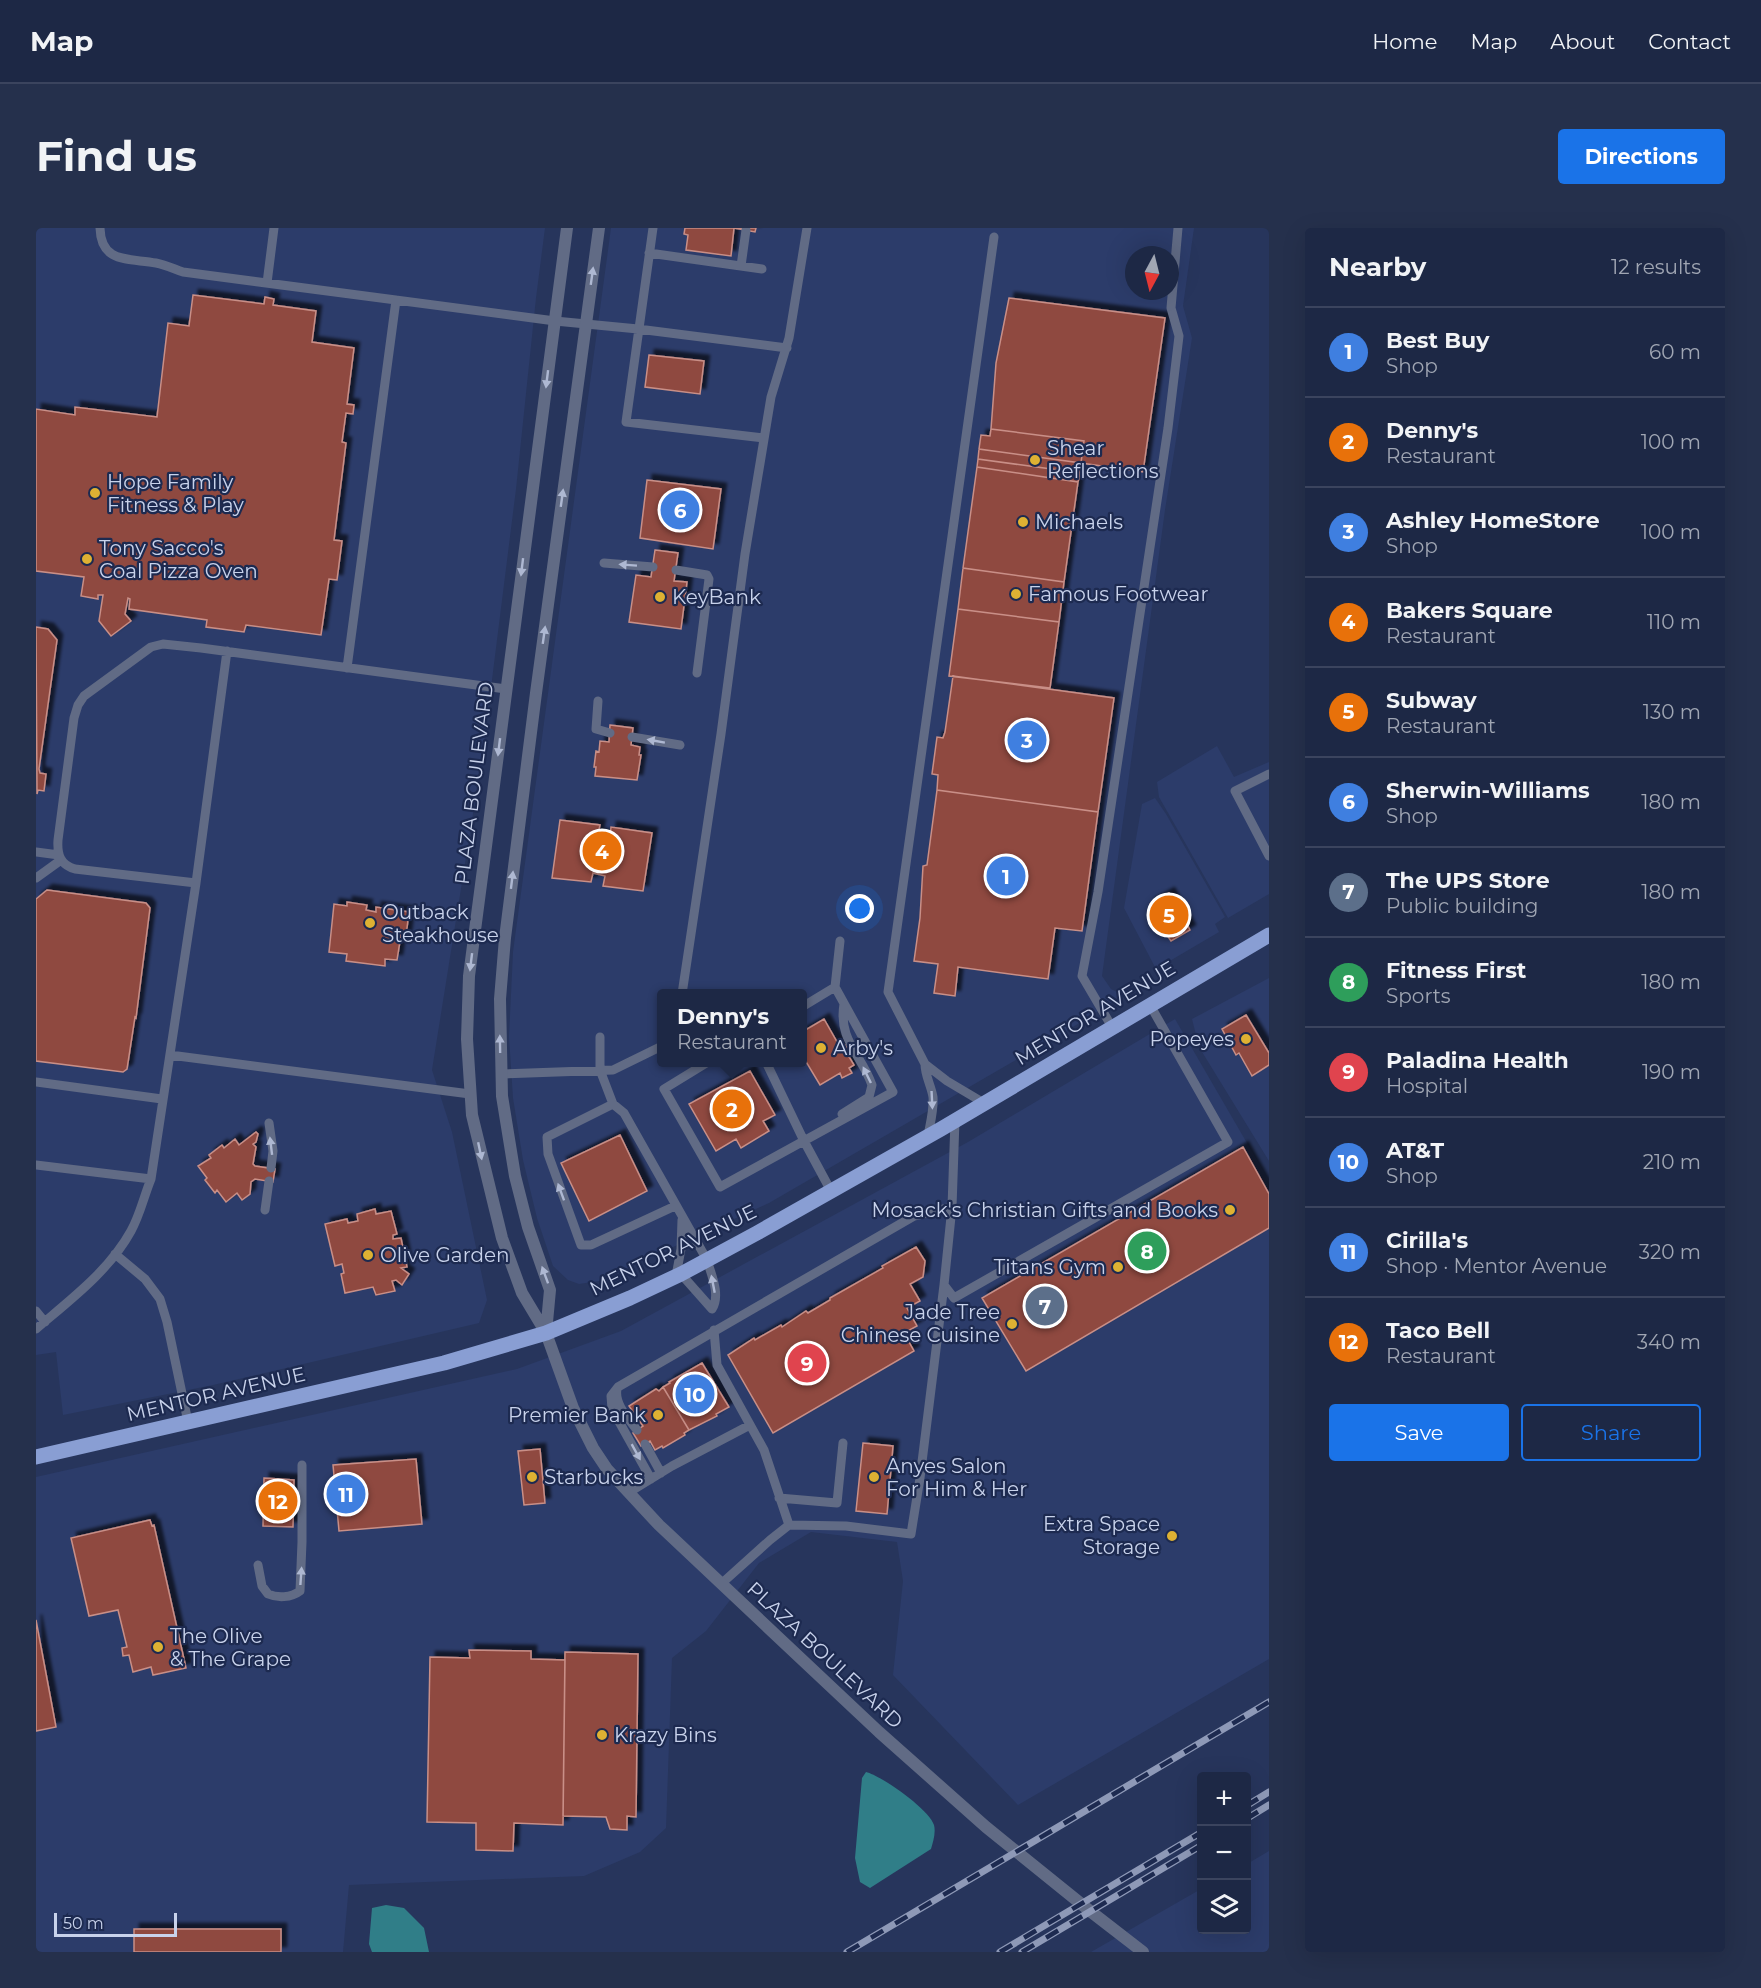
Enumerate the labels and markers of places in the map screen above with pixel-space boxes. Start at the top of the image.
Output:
place label: Shear Reflections [1047,436,1159,483]
marker: Shear Reflections [1028,453,1042,467]
place label: Hope Family Fitness & Play [107,470,244,517]
marker: Hope Family Fitness & Play [88,486,102,500]
pin: 6 [660,488,700,532]
place label: Michaels [1035,510,1123,534]
marker: Michaels [1016,515,1030,529]
place label: Tony Sacco's Coal Pizza Oven [99,536,258,583]
marker: Tony Sacco's Coal Pizza Oven [80,552,94,566]
place label: Famous Footwear [1028,582,1208,606]
place label: KeyBank [672,585,761,609]
marker: Famous Footwear [1009,587,1023,601]
marker: KeyBank [653,590,667,604]
pin: 3 [1008,718,1046,762]
pin: 4 [582,828,622,874]
pin: 1 [986,854,1026,898]
pin: 5 [1150,892,1188,938]
place label: Outback Steakhouse [382,900,499,947]
marker: Outback Steakhouse [363,916,377,930]
place label: Popeyes [1149,1027,1234,1051]
marker: Popeyes [1239,1032,1253,1046]
place label: Arby's [833,1036,893,1060]
marker: Arby's [814,1041,828,1055]
pin: 2 [712,1086,752,1132]
place label: Mosack's Christian Gifts and Books [872,1198,1218,1222]
marker: Mosack's Christian Gifts and Books [1223,1203,1237,1217]
pin: 8 [1128,1228,1166,1274]
place label: Olive Garden [380,1243,510,1267]
marker: Olive Garden [361,1248,375,1262]
place label: Titans Gym [994,1255,1106,1279]
marker: Titans Gym [1111,1260,1125,1274]
pin: 7 [1026,1284,1064,1328]
place label: Jade Tree Chinese Cuisine [841,1300,1000,1347]
marker: Jade Tree Chinese Cuisine [1005,1317,1019,1331]
pin: 9 [788,1340,826,1386]
pin: 10 [676,1372,714,1416]
place label: Premier Bank [508,1403,646,1427]
marker: Premier Bank [651,1408,665,1422]
place label: Anyes Salon For Him & Her [886,1454,1027,1501]
place label: Starbucks [544,1465,643,1489]
marker: Starbucks [525,1470,539,1484]
marker: Anyes Salon For Him & Her [867,1470,881,1484]
pin: 11 [326,1472,366,1516]
pin: 12 [258,1478,298,1524]
place label: Extra Space Storage [1043,1512,1160,1559]
marker: Extra Space Storage [1165,1529,1179,1543]
place label: The Olive & The Grape [170,1624,291,1671]
marker: The Olive & The Grape [151,1640,165,1654]
place label: Krazy Bins [614,1723,717,1747]
marker: Krazy Bins [595,1728,609,1742]

